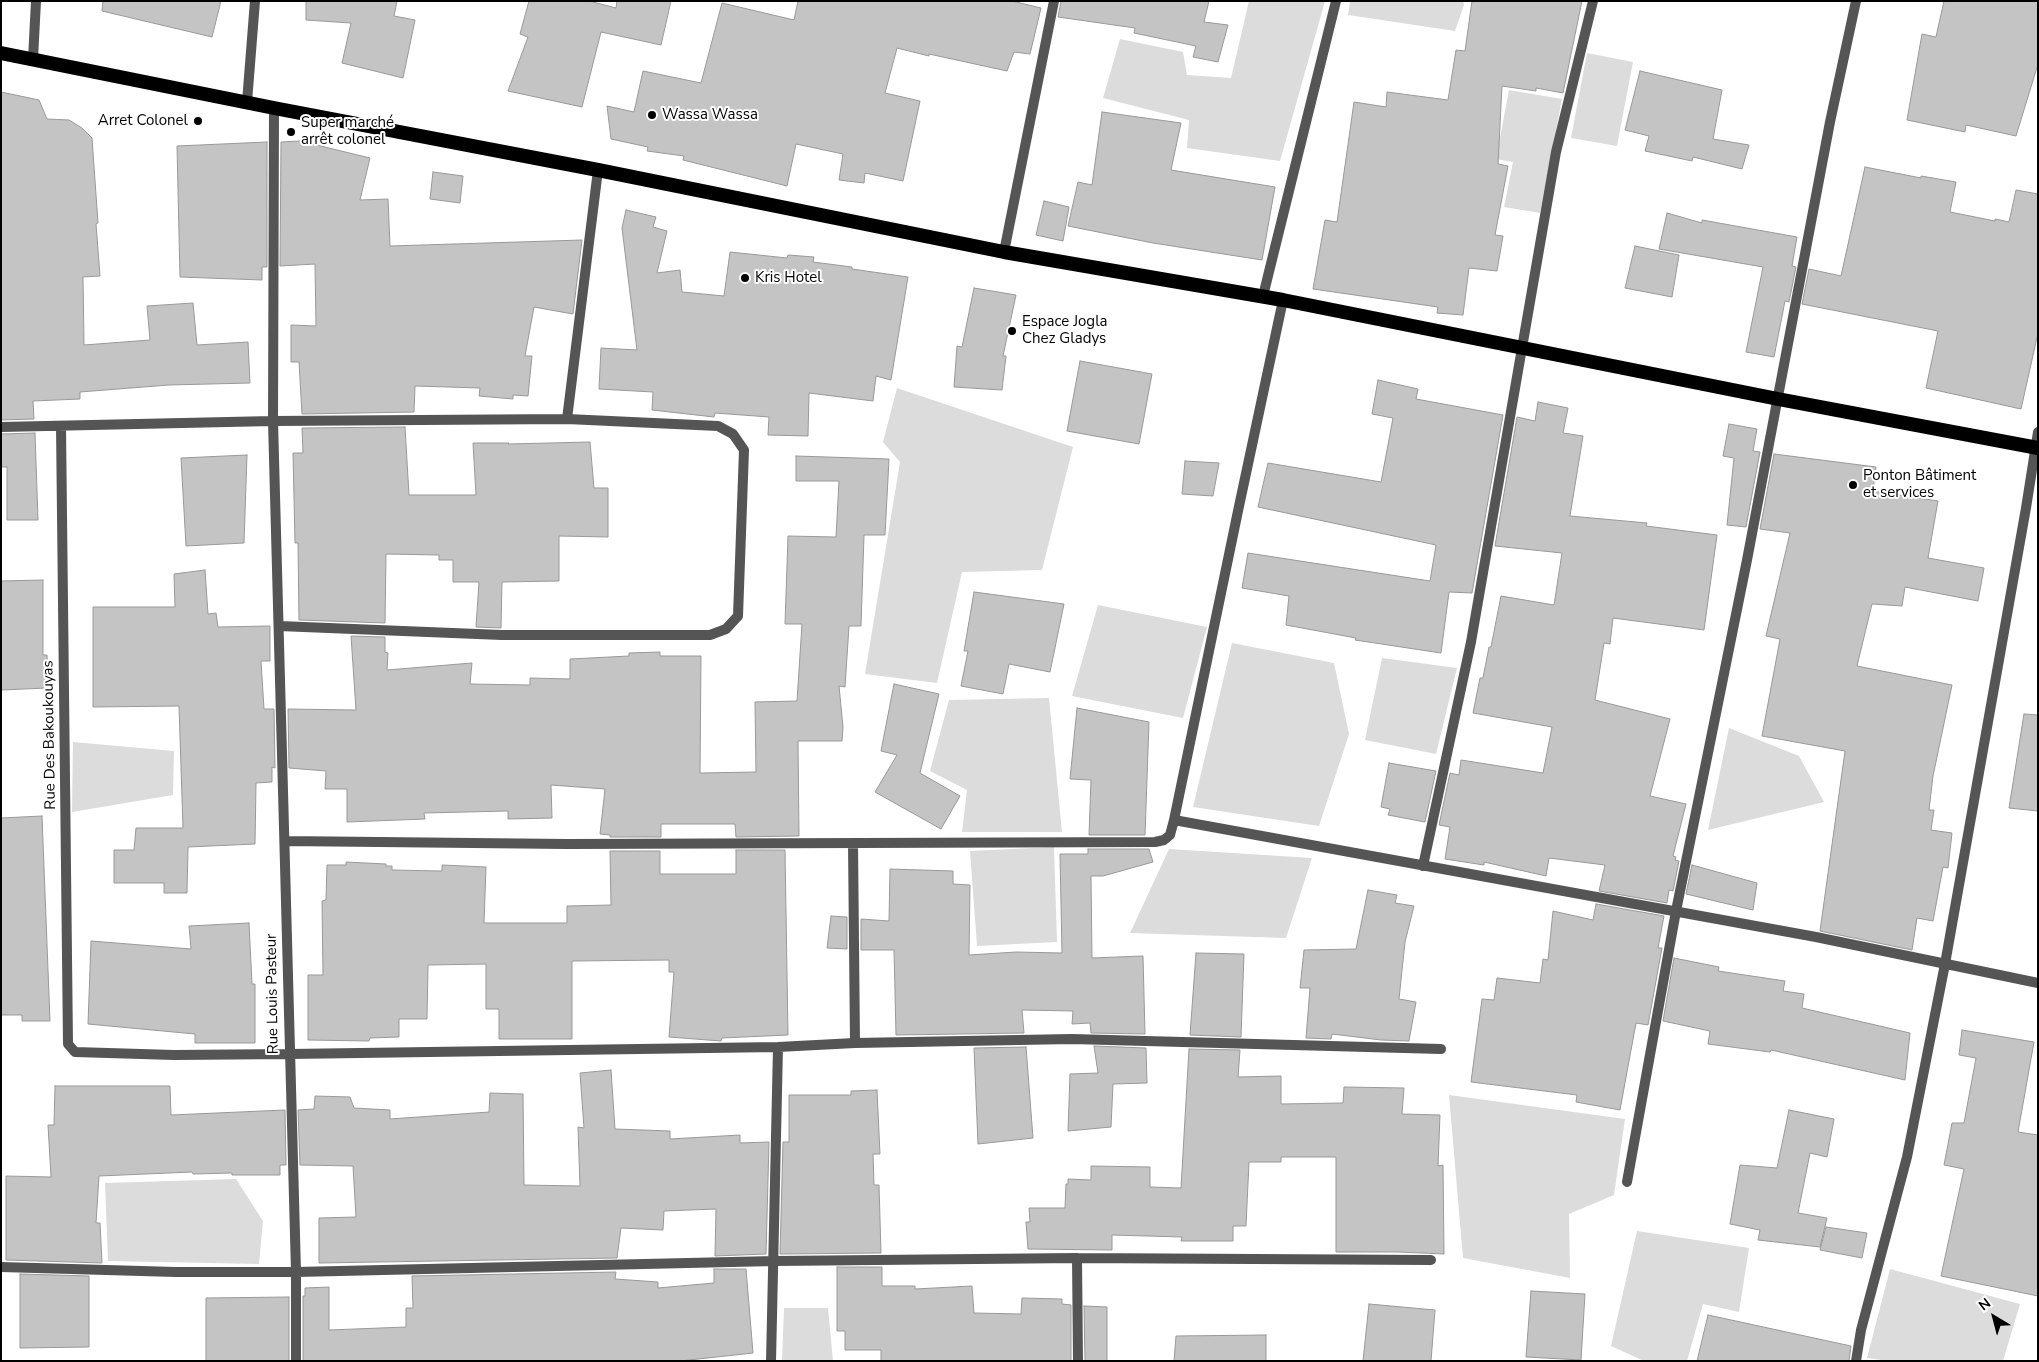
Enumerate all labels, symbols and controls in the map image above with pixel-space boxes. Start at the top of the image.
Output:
place label: Wassa Wassa [662,106,758,124]
marker: Wassa Wassa [646,109,658,121]
place label: Arret Colonel [98,112,188,130]
place label: Super marché arrêt colonel [301,114,394,149]
marker: Arret Colonel [192,115,204,127]
marker: Super marché arrêt colonel [285,126,297,138]
place label: Kris Hotel [755,269,822,287]
marker: Kris Hotel [739,272,751,284]
place label: Espace Jogla Chez Gladys [1022,313,1108,348]
marker: Espace Jogla Chez Gladys [1006,325,1018,337]
place label: Ponton Bâtiment et services [1863,467,1976,502]
marker: Ponton Bâtiment et services [1847,479,1859,491]
street label: Rue Des Bakoukouyas [40,660,60,810]
street label: Rue Louis Pasteur [263,933,283,1055]
north arrow [1969,1292,2019,1342]
text: N [1975,1294,1995,1315]

